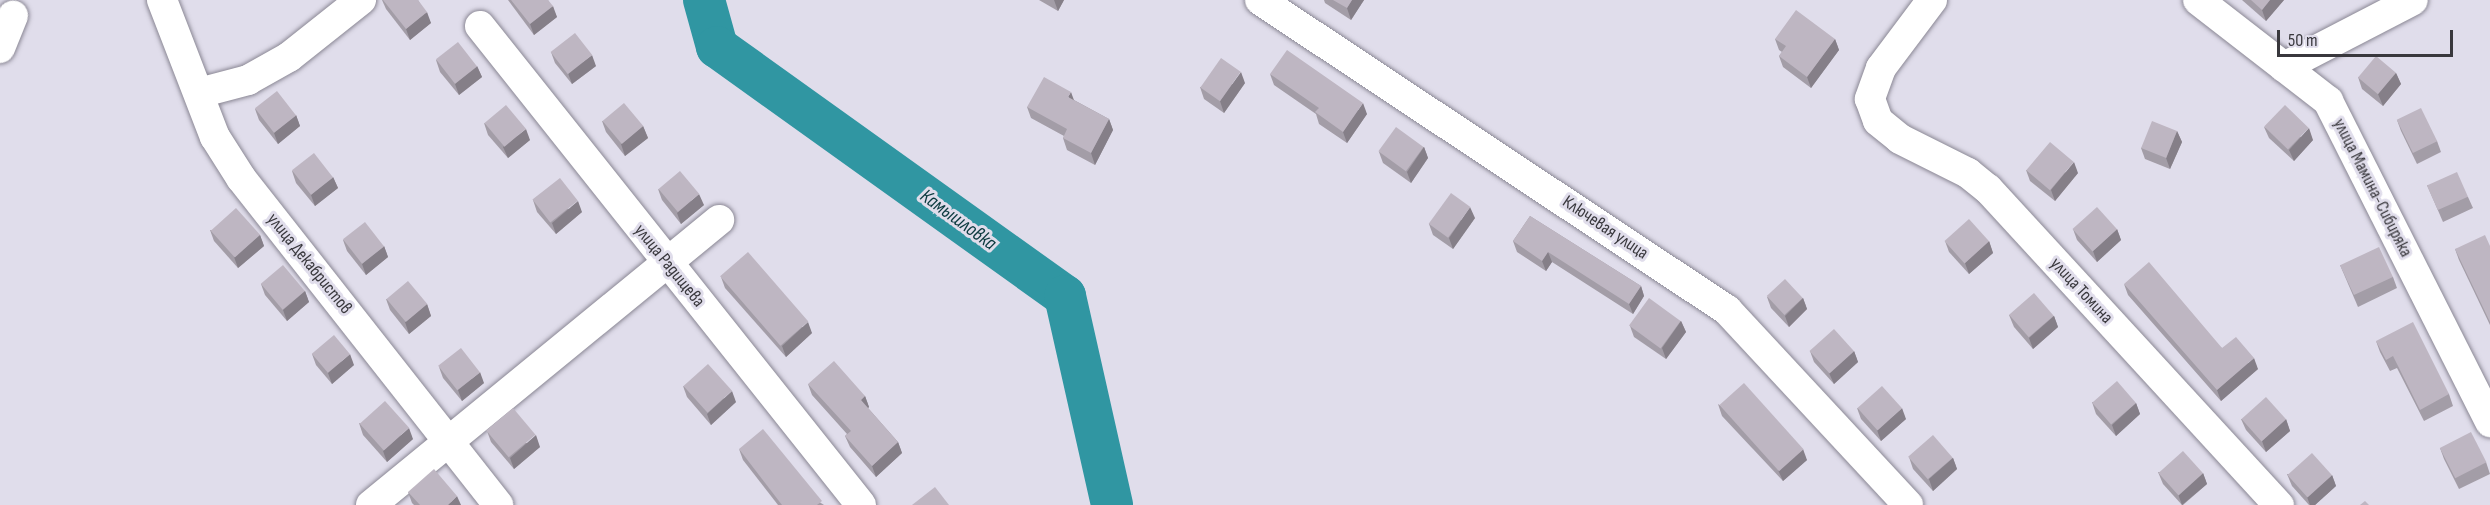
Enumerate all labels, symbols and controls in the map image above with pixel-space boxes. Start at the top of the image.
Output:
scale bar [2280,18,2456,56]
text: 50 m [2288,30,2318,51]
street label: улица Мамина-Сибиряка [2328,115,2416,261]
water label: Камышловка [915,184,1001,256]
street label: Ключевая улица [1558,191,1652,265]
street label: улица Декабристов [262,209,356,319]
street label: улица Радищева [629,220,709,312]
street label: улица Томина [2045,254,2117,328]

